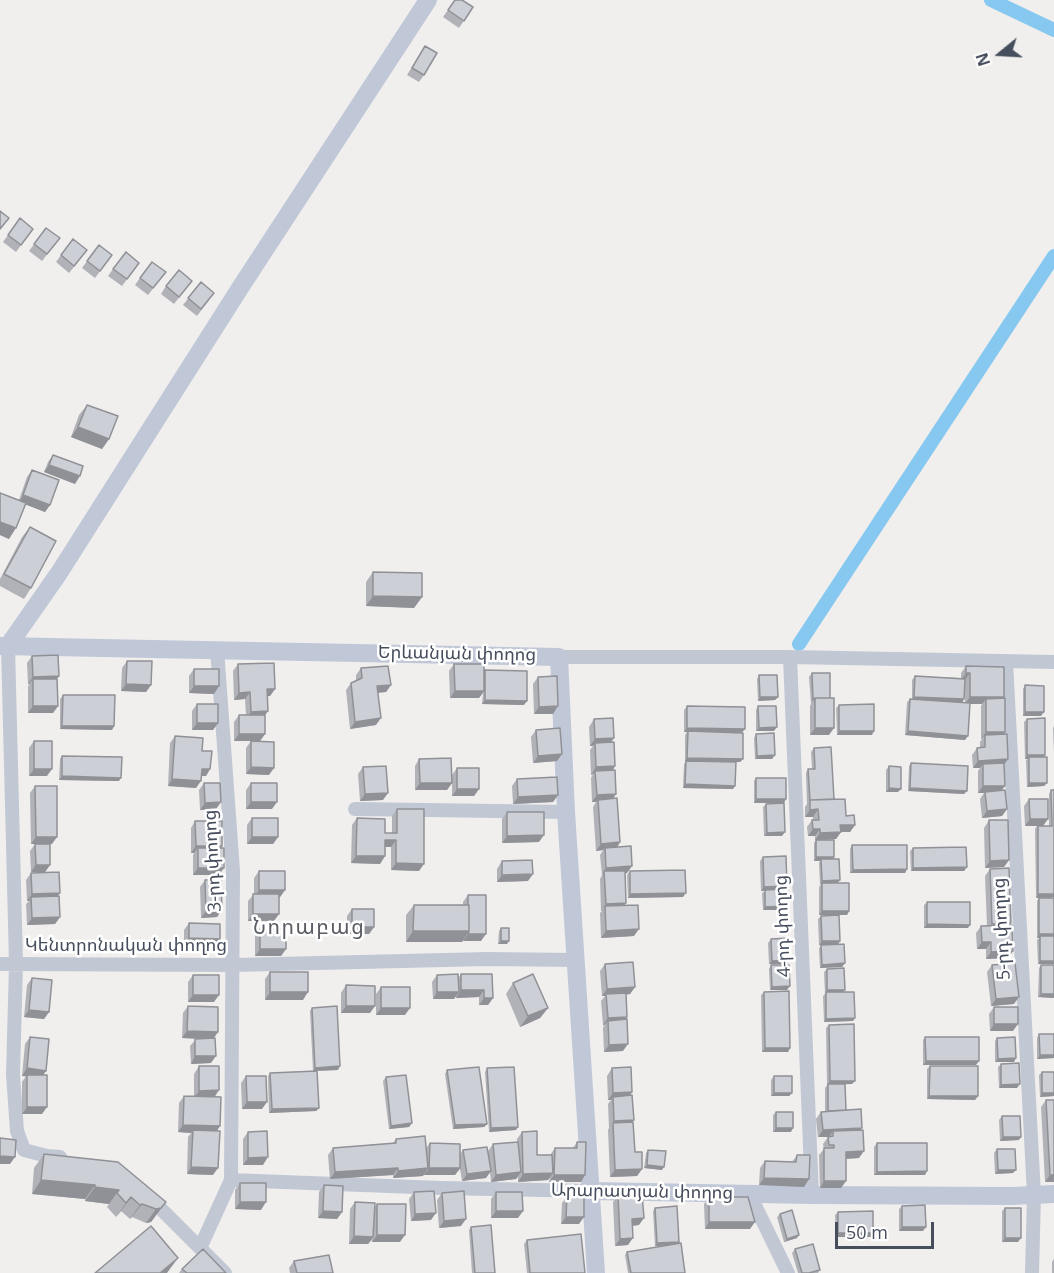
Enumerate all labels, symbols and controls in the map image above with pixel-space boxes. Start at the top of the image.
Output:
north arrow [970,24,1030,84]
text: N [970,50,995,69]
street label: Երևանյան փողոց [378,642,536,666]
street label: 3-րդ փողոց [200,809,226,913]
street label: 4-րդ փողոց [770,874,796,978]
street label: 5-րդ փողոց [989,877,1015,981]
district label: Նորաբաց [253,915,365,941]
street label: Կենտրոնական փողոց [25,935,227,957]
street label: Արարատյան փողոց [551,1180,733,1204]
scale bar [838,1210,937,1248]
text: 50 m [846,1220,888,1244]

